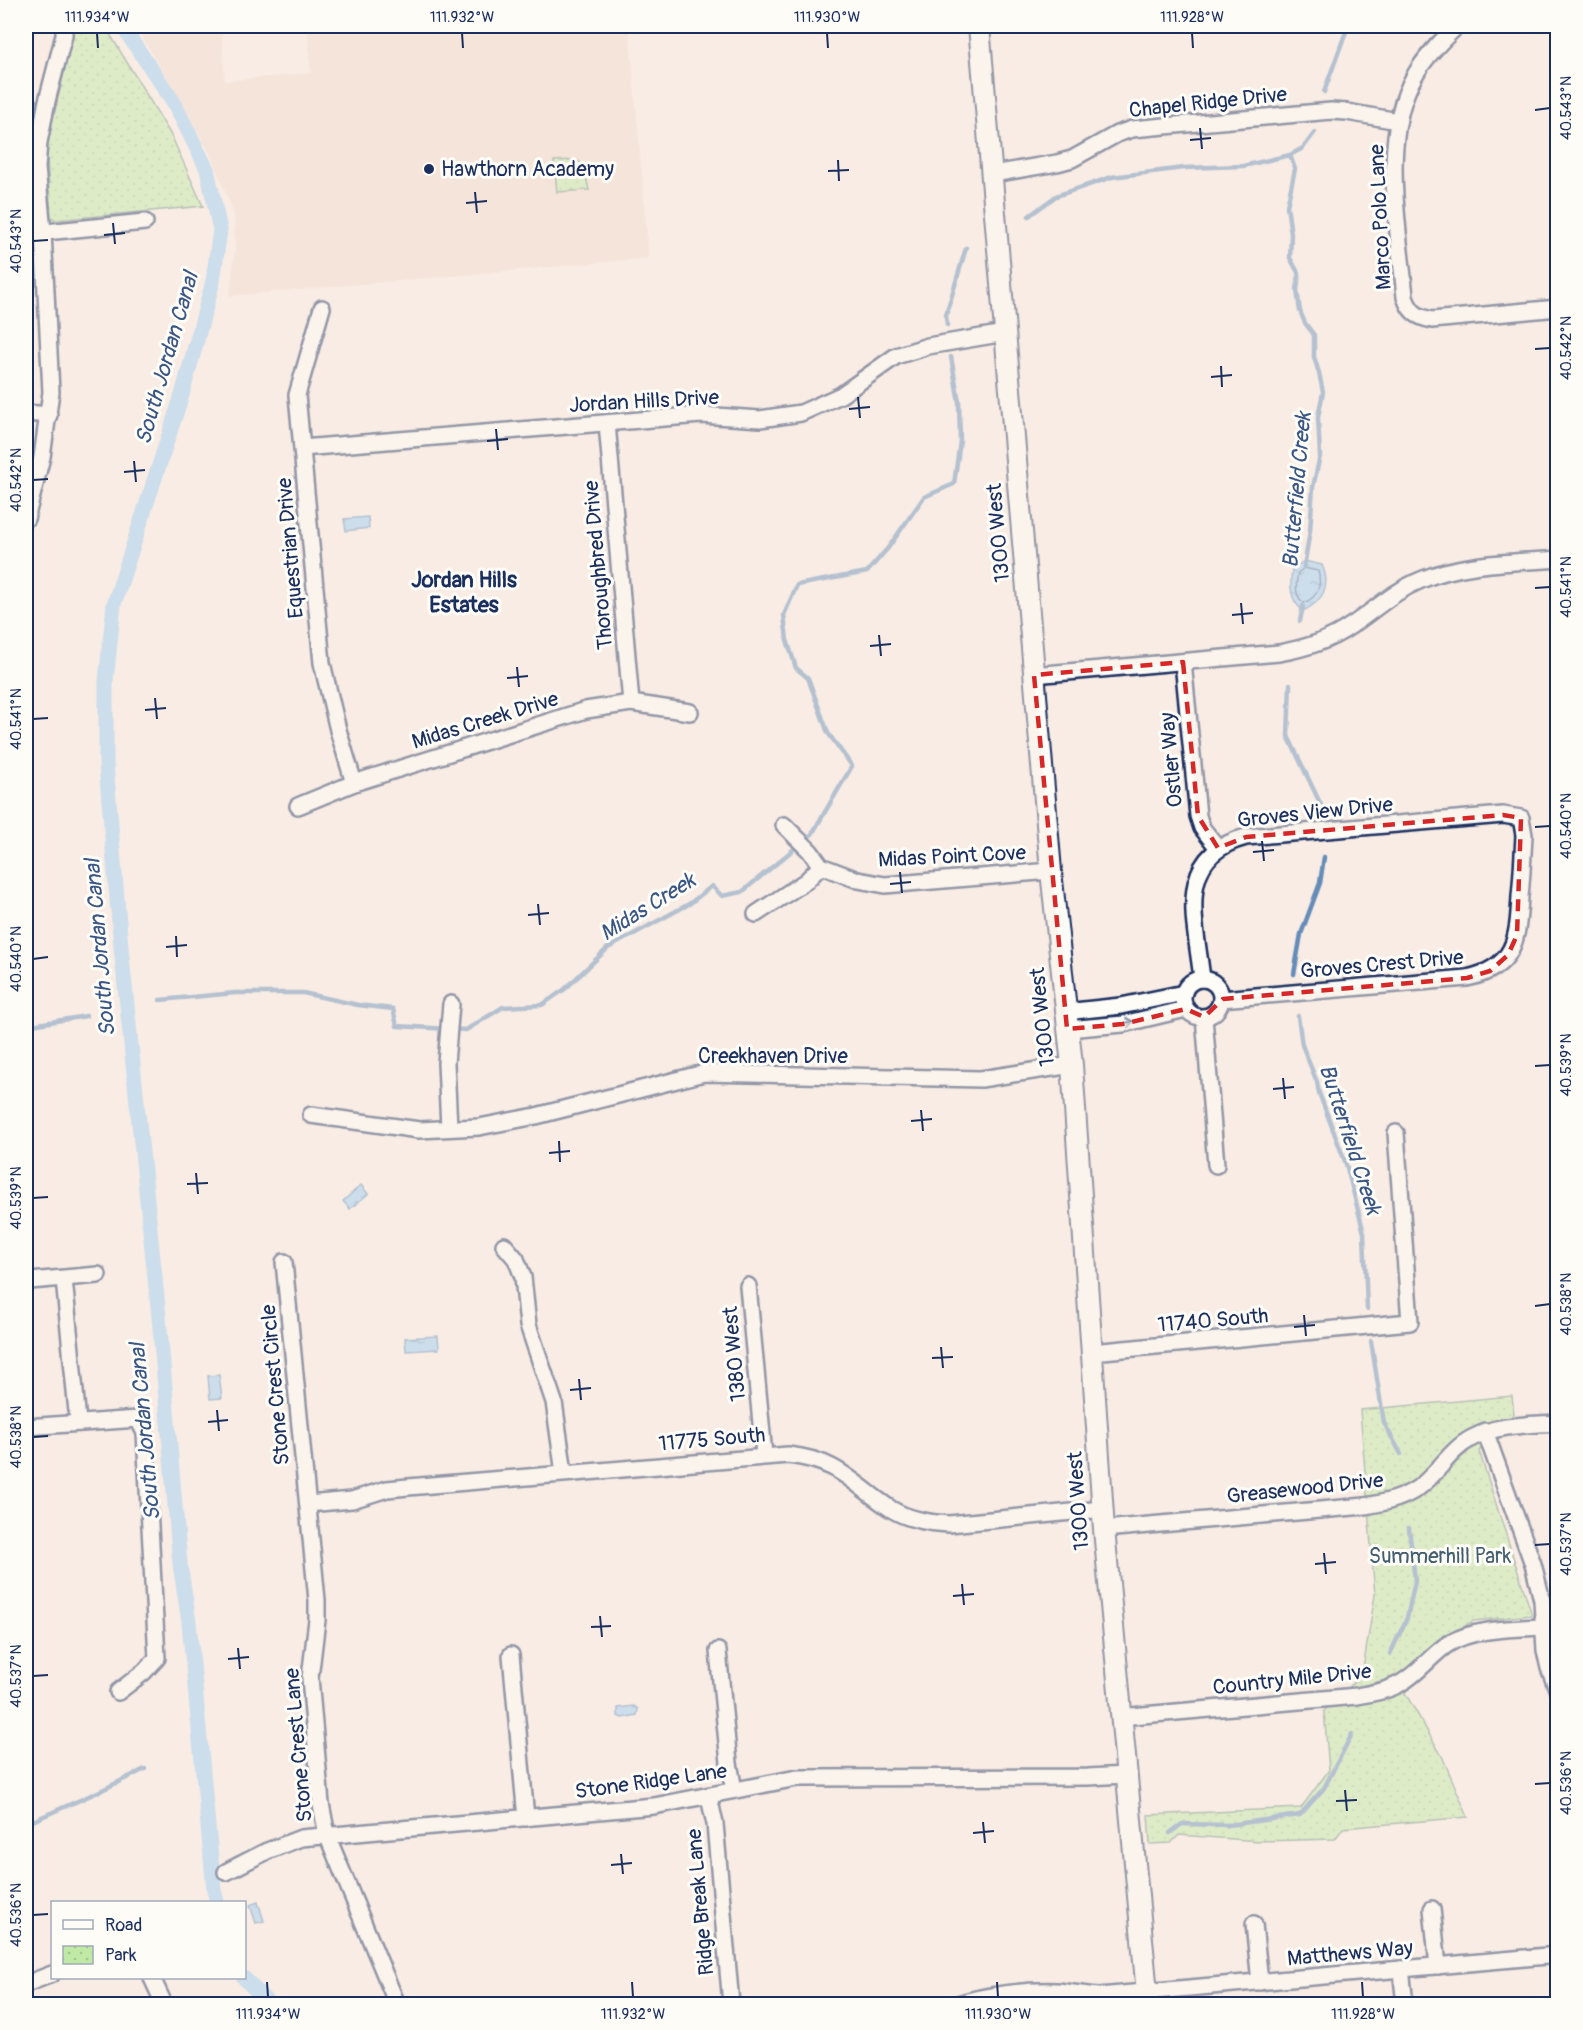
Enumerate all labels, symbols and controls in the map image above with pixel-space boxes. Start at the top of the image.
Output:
text: 111.934°W [64,8,130,27]
text: 111.932°W [430,8,495,27]
text: 111.930°W [794,8,860,27]
text: 111.928°W [1160,8,1224,27]
text: 40.543°N [1557,76,1576,140]
street label: Chapel Ridge Drive [1128,81,1289,124]
street label: Marco Polo Lane [1363,143,1398,290]
place label: Hawthorn Academy [441,156,614,183]
marker: Hawthorn Academy [422,162,436,176]
text: 40.543°N [7,209,26,273]
water label: South Jordan Canal [129,266,206,448]
text: 40.542°N [1557,316,1576,380]
street label: Jordan Hills Drive [568,384,720,419]
water label: Butterfield Creek [1276,409,1318,569]
text: 40.542°N [7,448,26,512]
street label: Equestrian Drive [271,476,310,619]
street label: Thoroughbred Drive [578,479,619,651]
street label: 1300 West [981,482,1016,584]
text: 40.541°N [1557,556,1576,618]
district label: Jordan Hills Estates [411,566,517,619]
street label: Midas Creek Drive [409,685,562,756]
text: 40.541°N [7,688,26,750]
street label: Ostler Way [1154,711,1189,809]
street label: Groves View Drive [1236,791,1395,834]
text: 40.540°N [1557,793,1576,859]
street label: Midas Point Cove [877,839,1027,874]
water label: South Jordan Canal [78,855,122,1038]
water label: Midas Creek [595,866,702,947]
text: 40.540°N [7,926,26,992]
street label: Groves Crest Drive [1299,944,1465,985]
street label: 1300 West [1024,966,1061,1068]
one-way arrow [1115,1018,1135,1029]
text: 40.539°N [1557,1033,1576,1097]
street label: Creekhaven Drive [698,1043,849,1070]
water label: Butterfield Creek [1313,1061,1388,1220]
text: 40.539°N [7,1166,26,1230]
text: 40.538°N [1557,1272,1576,1336]
street label: 11740 South [1157,1302,1270,1339]
street label: Stone Crest Circle [255,1303,296,1467]
street label: 1380 West [717,1305,752,1403]
water label: South Jordan Canal [123,1339,167,1522]
text: 40.538°N [7,1405,26,1469]
street label: 11775 South [658,1421,767,1458]
street label: 1300 West [1062,1450,1095,1551]
street label: Greasewood Drive [1225,1467,1385,1510]
text: 40.537°N [1557,1512,1576,1576]
park label: Summerhill Park [1369,1543,1511,1570]
text: 40.537°N [7,1644,26,1708]
street label: Country Mile Drive [1211,1658,1373,1701]
street label: Stone Crest Lane [278,1666,319,1823]
text: 40.536°N [1557,1751,1576,1815]
street label: Stone Ridge Lane [573,1757,729,1806]
street label: Ridge Break Lane [681,1827,720,1976]
text: 40.536°N [7,1883,26,1947]
legend [51,1901,246,1979]
text: Road [105,1914,142,1937]
street label: Matthews Way [1286,1935,1414,1972]
text: Park [105,1944,137,1967]
text: 111.934°W [235,2005,301,2024]
text: 111.932°W [601,2005,666,2024]
text: 111.930°W [965,2005,1031,2024]
text: 111.928°W [1331,2005,1395,2024]

